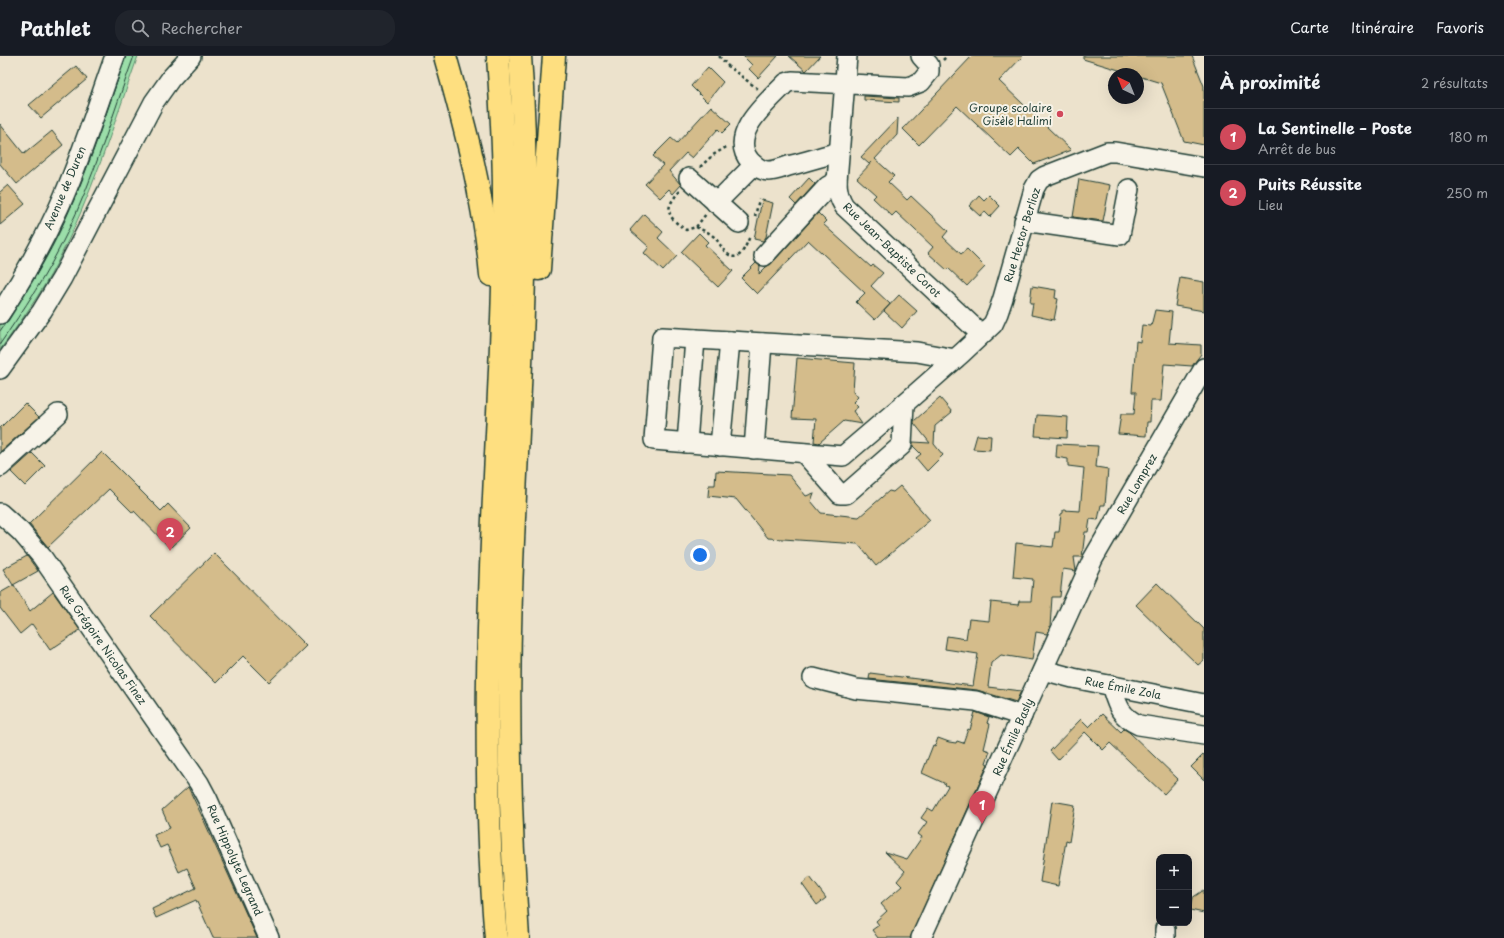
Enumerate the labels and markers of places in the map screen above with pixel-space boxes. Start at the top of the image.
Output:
place label: Groupe scolaire Gisèle Halimi [969,99,1052,129]
marker: Groupe scolaire Gisèle Halimi [1055,109,1065,119]
pin: 2 [157,518,183,551]
pin: 1 [969,791,995,824]

